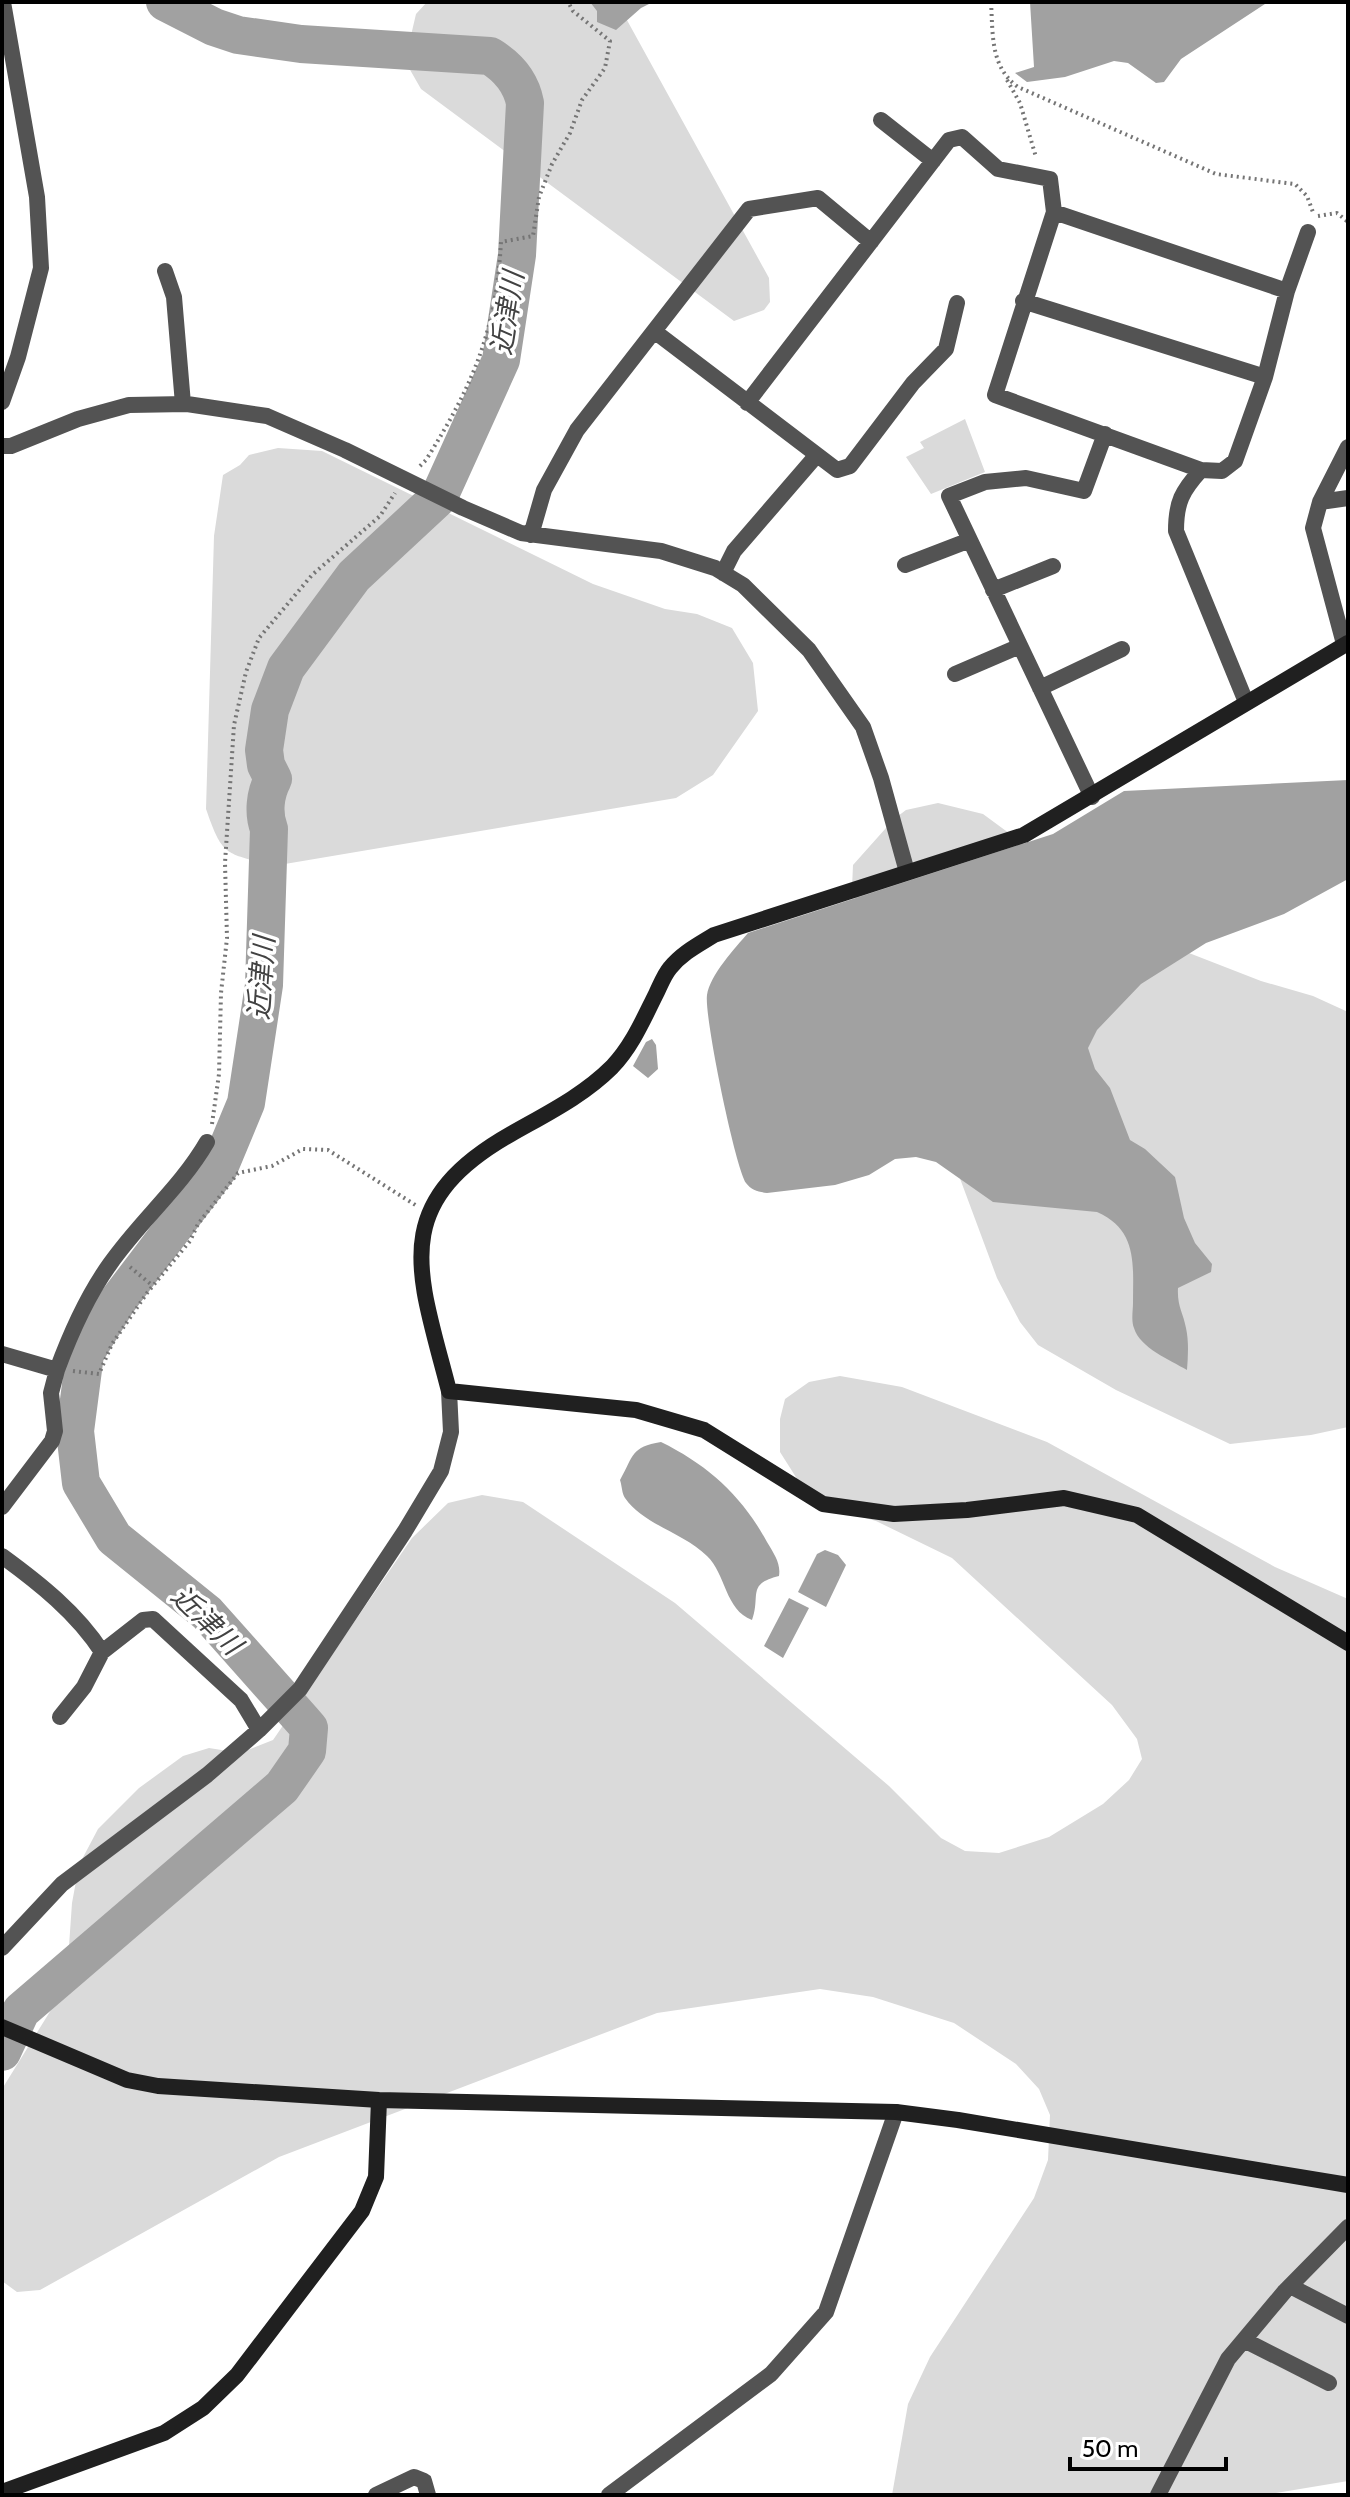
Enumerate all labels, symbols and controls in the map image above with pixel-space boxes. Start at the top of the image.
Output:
water label: 近津川 [484,266,531,357]
water label: 近津川 [241,932,281,1021]
water label: 近津川 [165,1579,251,1663]
scale bar [1070,2421,1226,2471]
text: 50 m [1082,2434,1138,2463]

